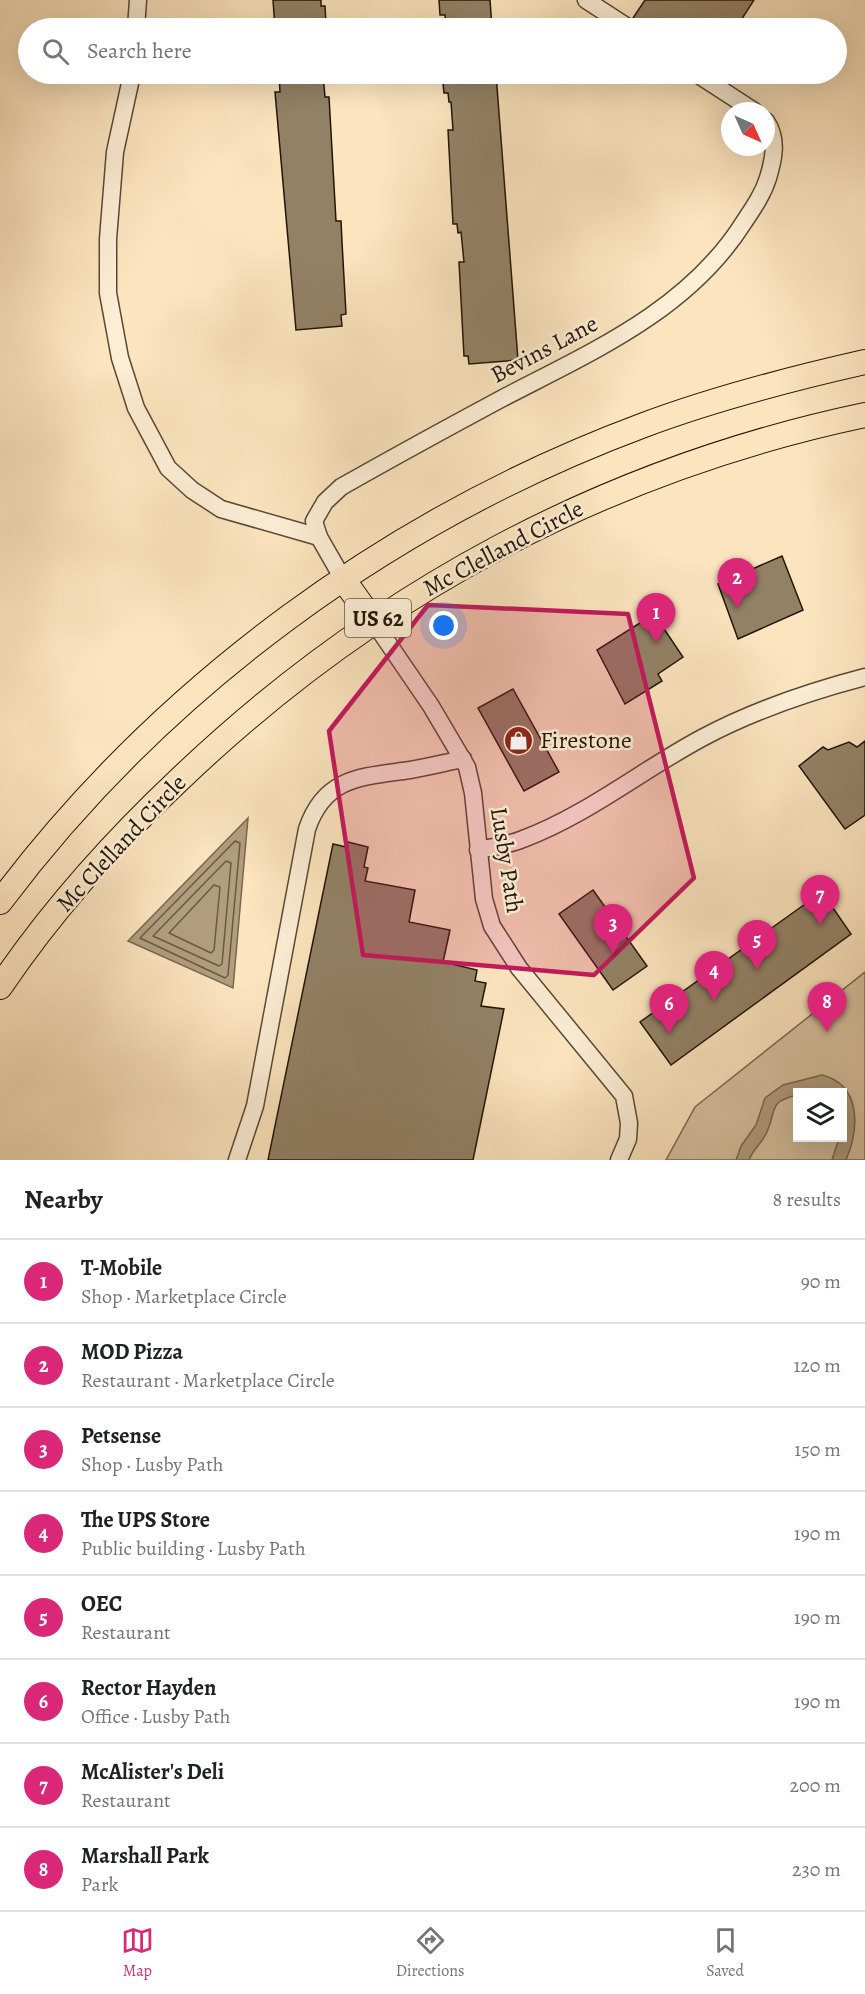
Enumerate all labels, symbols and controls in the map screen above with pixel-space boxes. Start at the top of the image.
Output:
search box [18,18,847,84]
icon: search [39,35,72,68]
text: Search here [87,36,192,66]
north arrow [721,102,775,156]
street label: Bevins Lane [485,307,603,391]
street label: Mc Clelland Circle [417,492,589,604]
pin: 2 [718,558,756,608]
pin: 1 [636,594,676,643]
road number: US 62 [345,599,411,637]
your location [429,611,458,640]
shop icon: Firestone [503,724,535,756]
place label: Firestone [540,724,632,756]
street label: Mc Clelland Circle [49,767,193,919]
street label: Lusby Path [483,805,531,915]
pin: 7 [800,876,840,925]
pin: 3 [594,904,632,954]
pin: 5 [738,920,777,970]
pin: 4 [694,952,734,1001]
pin: 8 [808,982,846,1032]
pin: 6 [650,984,688,1034]
map controls [793,1088,847,1142]
button: layers [793,1088,847,1142]
text: Nearby [24,1182,103,1217]
text: 8 results [773,1186,841,1213]
text: T-Mobile [81,1253,162,1283]
text: 1 [40,1268,47,1295]
text: 90 m [801,1268,841,1295]
text: Shop · Marketplace Circle [81,1283,287,1310]
text: MOD Pizza [81,1337,183,1367]
text: 2 [39,1352,48,1379]
text: 120 m [793,1352,841,1379]
text: Restaurant · Marketplace Circle [81,1367,335,1394]
text: Petsense [81,1421,161,1451]
text: 3 [39,1436,48,1463]
text: 150 m [794,1436,841,1463]
text: Shop · Lusby Path [81,1451,223,1478]
text: The UPS Store [81,1505,210,1535]
text: 4 [39,1520,48,1547]
text: 190 m [794,1520,841,1547]
text: Public building · Lusby Path [81,1535,306,1562]
text: OEC [81,1589,122,1619]
text: 5 [39,1604,48,1631]
text: 190 m [794,1604,841,1631]
text: Restaurant [81,1619,171,1646]
text: Rector Hayden [81,1673,216,1703]
text: 6 [39,1688,48,1715]
text: 190 m [794,1688,841,1715]
text: Office · Lusby Path [81,1703,231,1730]
text: McAlister's Deli [81,1757,224,1787]
text: 7 [39,1772,48,1799]
text: 200 m [790,1772,841,1799]
text: Restaurant [81,1787,171,1814]
text: Marshall Park [81,1841,209,1871]
text: 8 [39,1856,48,1883]
text: 230 m [792,1856,841,1883]
text: Park [81,1871,119,1898]
tab: Map [121,1924,154,1982]
tab: Directions [396,1924,464,1982]
tab: Saved [706,1924,744,1982]

